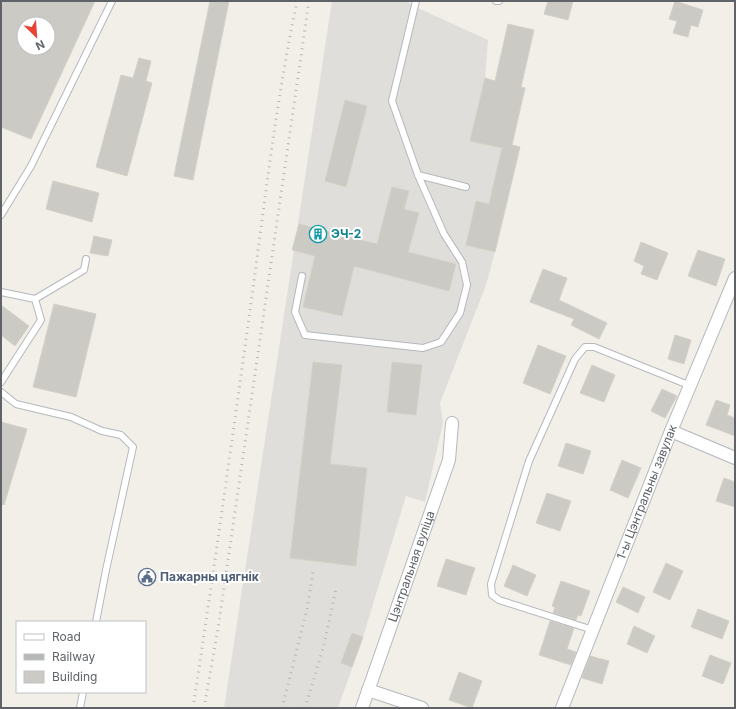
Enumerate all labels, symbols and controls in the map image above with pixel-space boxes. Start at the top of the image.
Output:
north arrow [16,16,56,56]
text: N [33,37,47,53]
building icon: ЭЧ-2 [308,224,328,244]
place label: ЭЧ-2 [331,226,361,241]
street label: 1-ы Цэнтральны завулак [613,422,680,562]
street label: Цэнтральная вуліца [385,509,438,624]
public building icon: Пажарны цягнік [137,567,157,587]
place label: Пажарны цягнік [160,569,259,584]
legend [16,621,146,693]
text: Road [52,629,81,644]
text: Railway [52,649,96,664]
text: Building [52,669,97,684]

